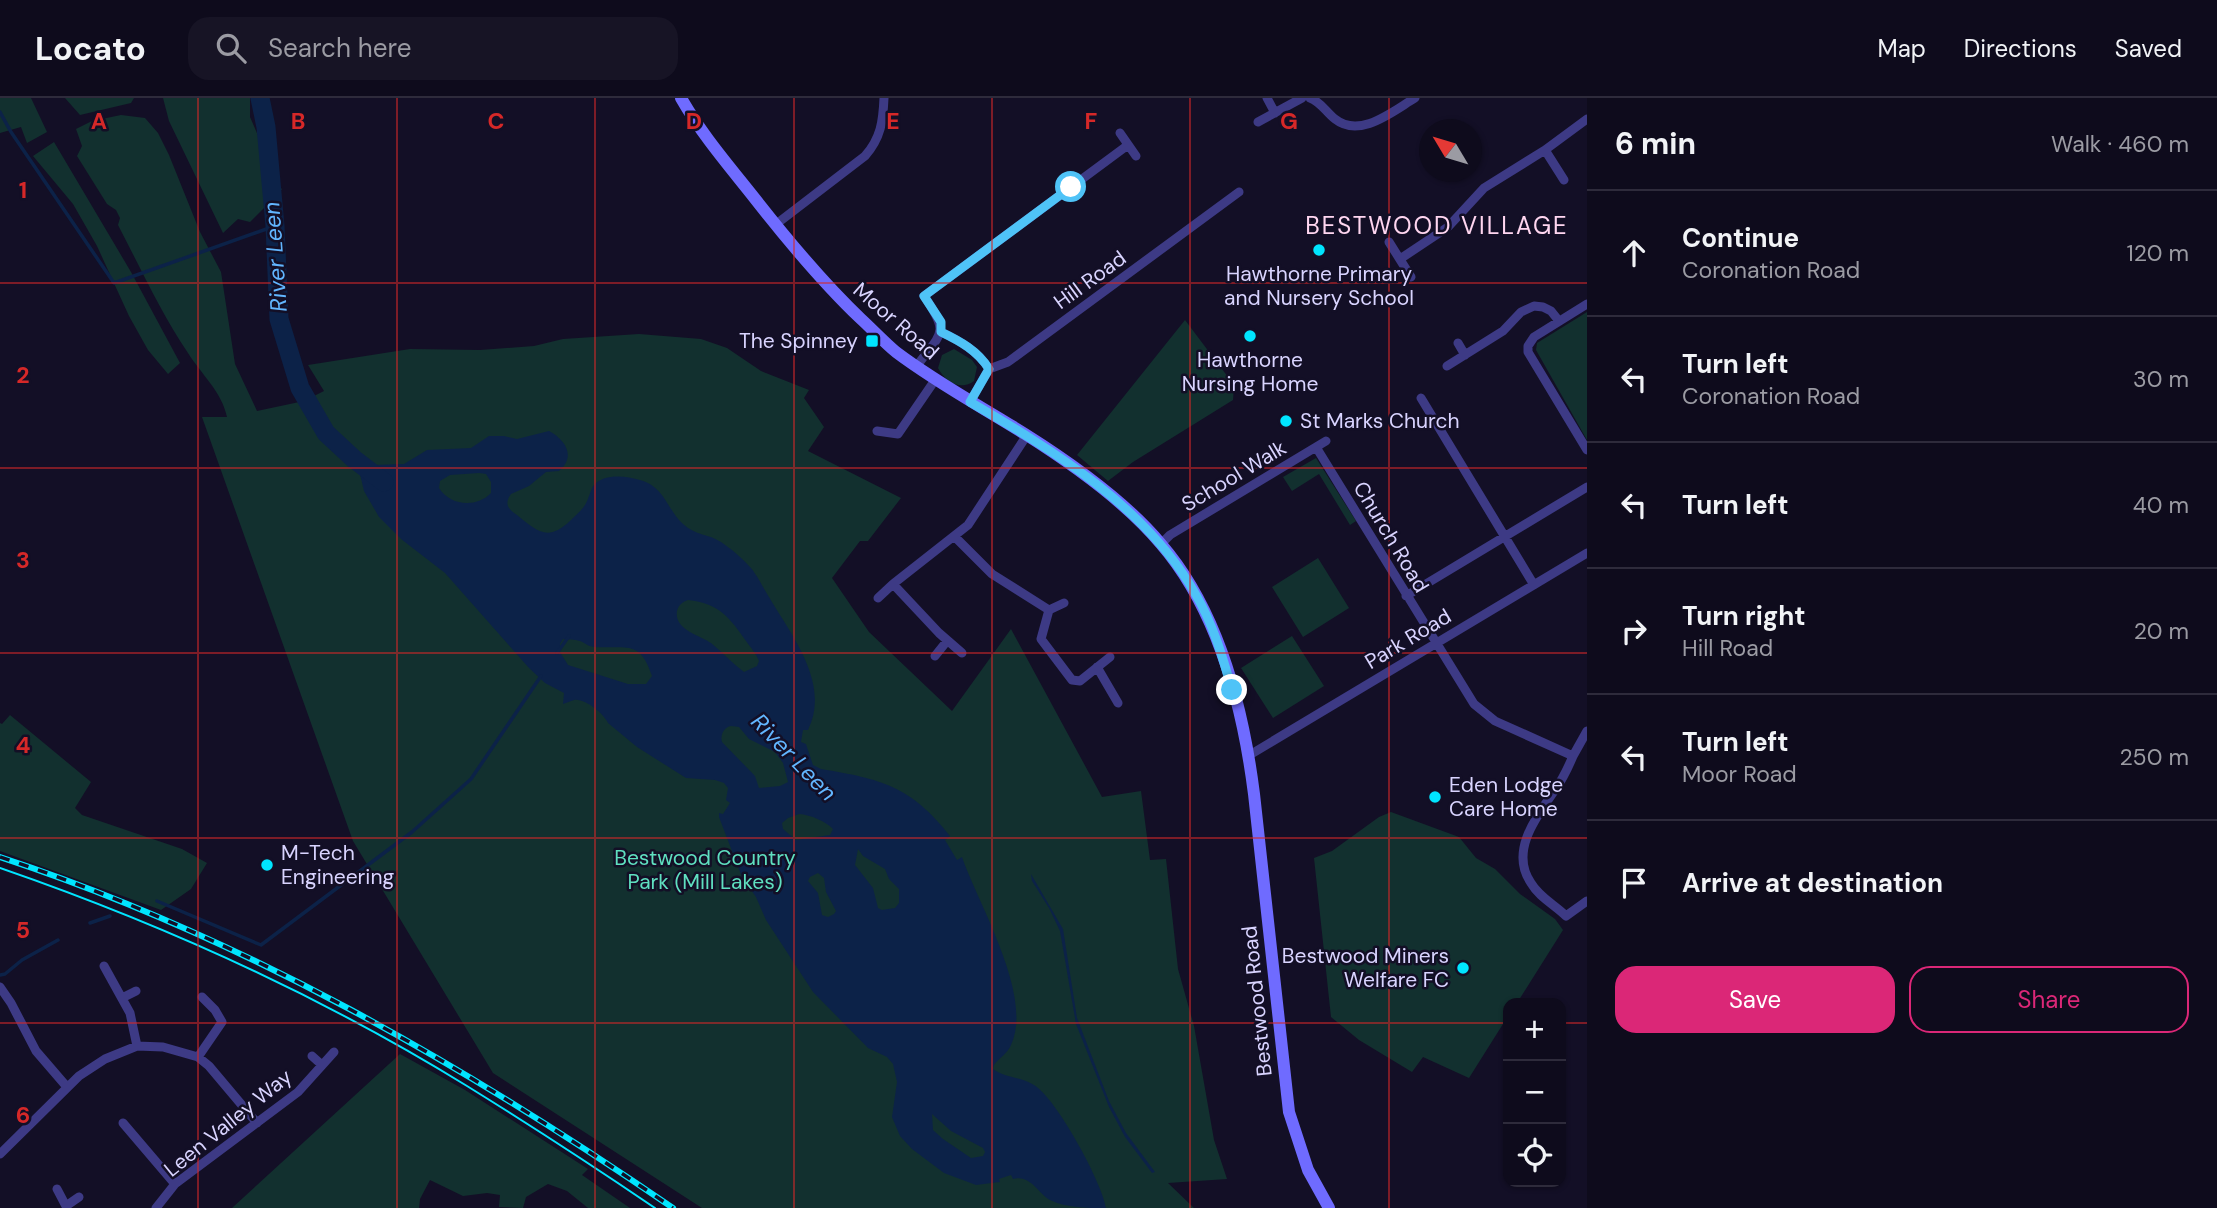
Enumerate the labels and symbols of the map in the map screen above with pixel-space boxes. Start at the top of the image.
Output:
text: A [91,106,107,136]
text: B [291,106,305,136]
text: C [488,106,504,136]
text: D [686,106,702,136]
text: E [886,106,900,136]
text: F [1085,106,1098,136]
text: G [1280,106,1298,136]
north arrow [1419,119,1482,182]
route start [1055,171,1086,202]
text: 1 [19,175,27,205]
water label: River Leen [256,201,294,313]
district label: BESTWOOD VILLAGE [1305,210,1569,241]
marker: Hawthorne Primary and Nursery School [1311,242,1327,258]
street label: Hill Road [1048,244,1132,316]
place label: Hawthorne Primary and Nursery School [1224,260,1414,312]
street label: Moor Road [847,276,945,366]
place label: The Spinney [739,327,858,355]
marker: Hawthorne Nursing Home [1242,328,1258,344]
marker: The Spinney [864,333,880,349]
place label: Hawthorne Nursing Home [1182,346,1318,398]
text: 2 [16,360,30,390]
place label: St Marks Church [1300,407,1460,435]
marker: St Marks Church [1278,413,1294,429]
street label: School Walk [1176,434,1292,518]
street label: Church Road [1347,476,1435,598]
text: 3 [16,545,30,575]
street label: Park Road [1360,602,1456,676]
route end [1216,674,1247,705]
water label: River Leen [745,707,843,807]
text: 4 [16,730,31,760]
place label: Eden Lodge Care Home [1449,771,1563,823]
marker: Eden Lodge Care Home [1427,789,1443,805]
place label: M-Tech Engineering [281,839,394,891]
park label: Bestwood Country Park (Mill Lakes) [614,844,796,896]
marker: M-Tech Engineering [259,857,275,873]
text: 5 [16,915,30,945]
street label: Bestwood Road [1235,924,1279,1078]
place label: Bestwood Miners Welfare FC [1282,942,1449,994]
marker: Bestwood Miners Welfare FC [1455,960,1471,976]
street label: Leen Valley Way [158,1063,298,1183]
text: 6 [16,1100,30,1130]

